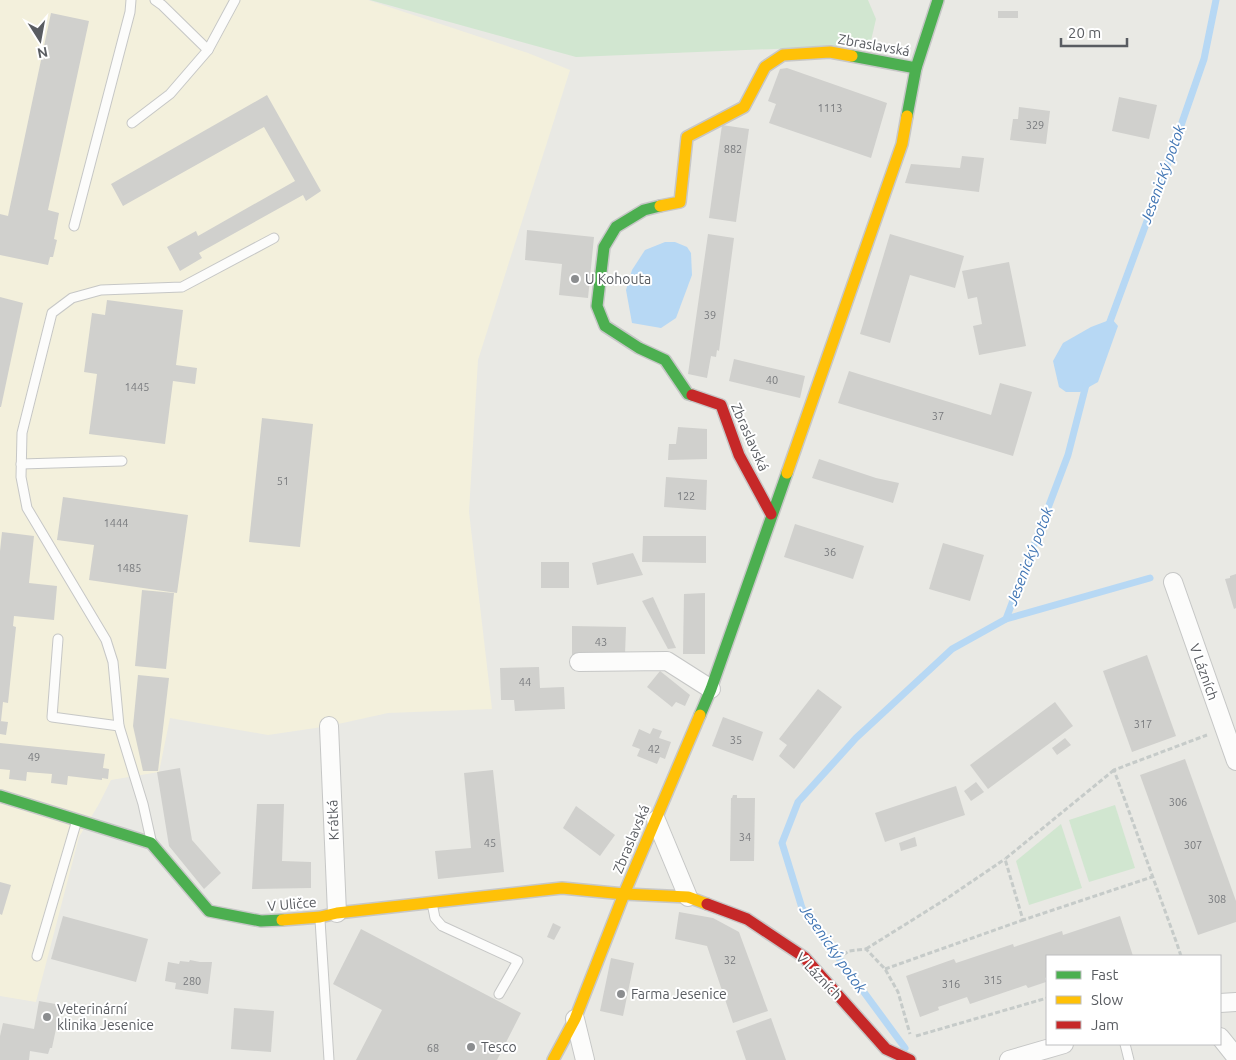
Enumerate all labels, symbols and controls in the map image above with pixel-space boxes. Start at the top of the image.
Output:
north arrow [15,15,65,65]
scale bar [1061,15,1127,47]
text: 20 m [1068,24,1101,41]
street label: Zbraslavská [837,31,911,59]
text: N [36,44,49,62]
house number: 1113 [818,102,842,114]
house number: 329 [1026,119,1044,131]
water label: Jesenický potok [1136,122,1188,226]
house number: 882 [724,143,742,155]
place label: U Kohouta [585,271,651,287]
marker: U Kohouta [569,273,581,285]
house number: 39 [704,309,716,321]
house number: 40 [766,374,778,386]
house number: 1445 [125,381,149,393]
street label: Zbraslavská [728,401,772,473]
house number: 37 [932,410,944,422]
house number: 51 [277,475,289,487]
house number: 122 [677,490,695,502]
water label: Jesenický potok [1003,504,1056,608]
house number: 1444 [104,517,128,529]
house number: 36 [824,546,836,558]
house number: 1485 [117,562,141,574]
house number: 43 [595,636,607,648]
street label: V Lázních [1186,642,1222,702]
house number: 44 [519,676,531,688]
house number: 317 [1134,718,1152,730]
house number: 35 [730,734,742,746]
house number: 42 [648,743,660,755]
house number: 49 [28,751,40,763]
house number: 306 [1169,796,1187,808]
street label: Krátká [324,799,342,841]
street label: Zbraslavská [609,802,653,876]
house number: 34 [739,831,751,843]
house number: 45 [484,837,496,849]
house number: 307 [1184,839,1202,851]
house number: 308 [1208,893,1226,905]
street label: V Uličce [267,894,317,914]
water label: Jesenický potok [796,901,870,996]
street label: V Lázních [793,949,845,1003]
house number: 32 [724,954,736,966]
legend [1046,955,1221,1045]
text: Fast [1091,966,1119,983]
house number: 315 [984,974,1002,986]
house number: 280 [183,975,201,987]
house number: 316 [942,978,960,990]
place label: Farma Jesenice [631,986,727,1002]
marker: Farma Jesenice [615,988,627,1000]
text: Slow [1091,991,1124,1008]
place label: Veterinární klinika Jesenice [57,1001,154,1033]
marker: Veterinární klinika Jesenice [41,1011,53,1023]
text: Jam [1091,1016,1119,1033]
place label: Tesco [481,1039,517,1055]
marker: Tesco [465,1041,477,1053]
house number: 68 [427,1042,439,1054]

